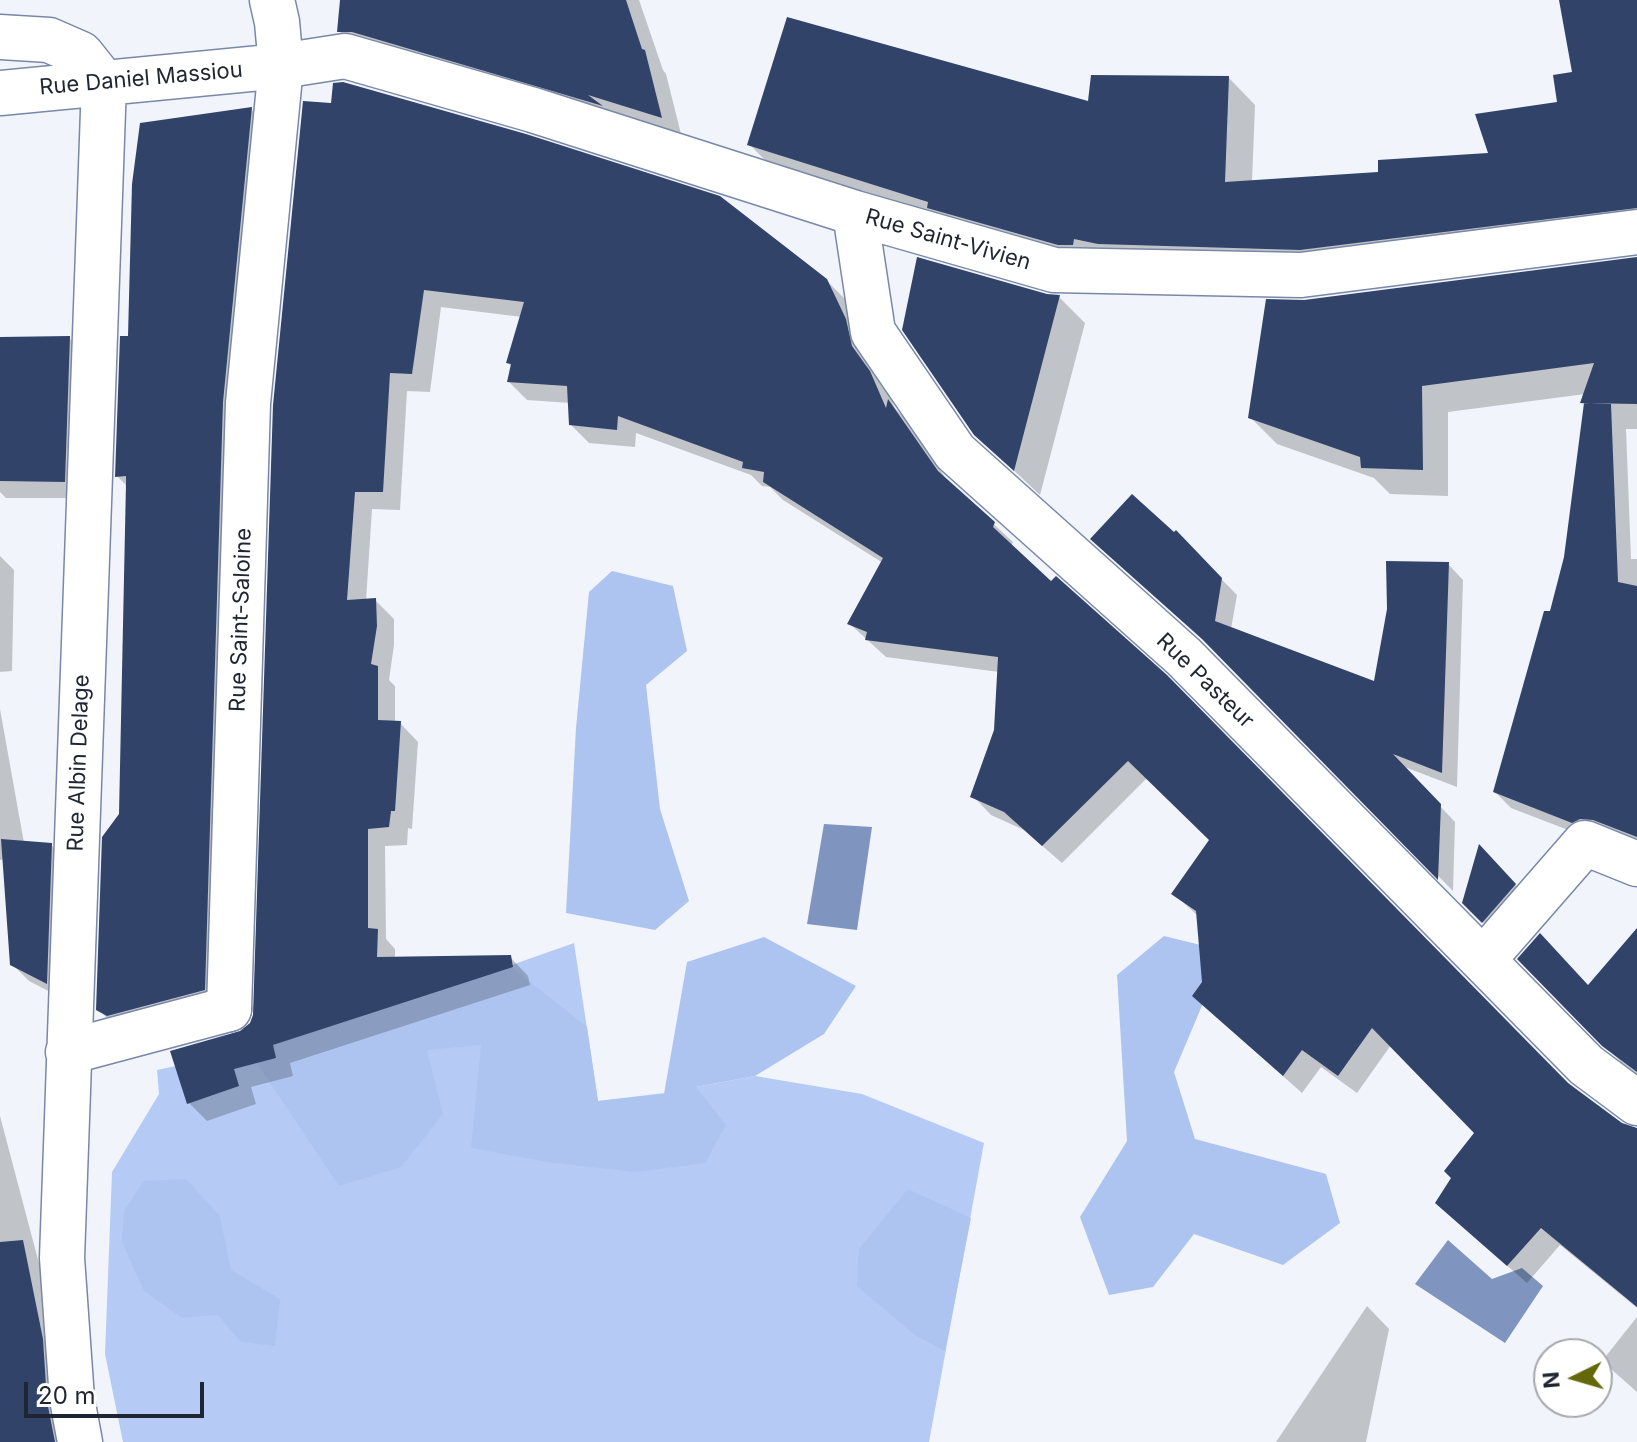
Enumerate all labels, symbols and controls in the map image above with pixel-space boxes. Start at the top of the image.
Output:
street label: Rue Daniel Massiou [38,57,244,101]
street label: Rue Saint-Vivien [862,204,1034,276]
street label: Rue Saint-Saloine [225,528,257,712]
street label: Rue Pasteur [1151,628,1259,734]
street label: Rue Albin Delage [63,674,95,852]
north arrow [1533,1338,1613,1418]
scale bar [28,1366,208,1416]
text: N [1537,1370,1565,1389]
text: 20 m [38,1381,96,1410]

